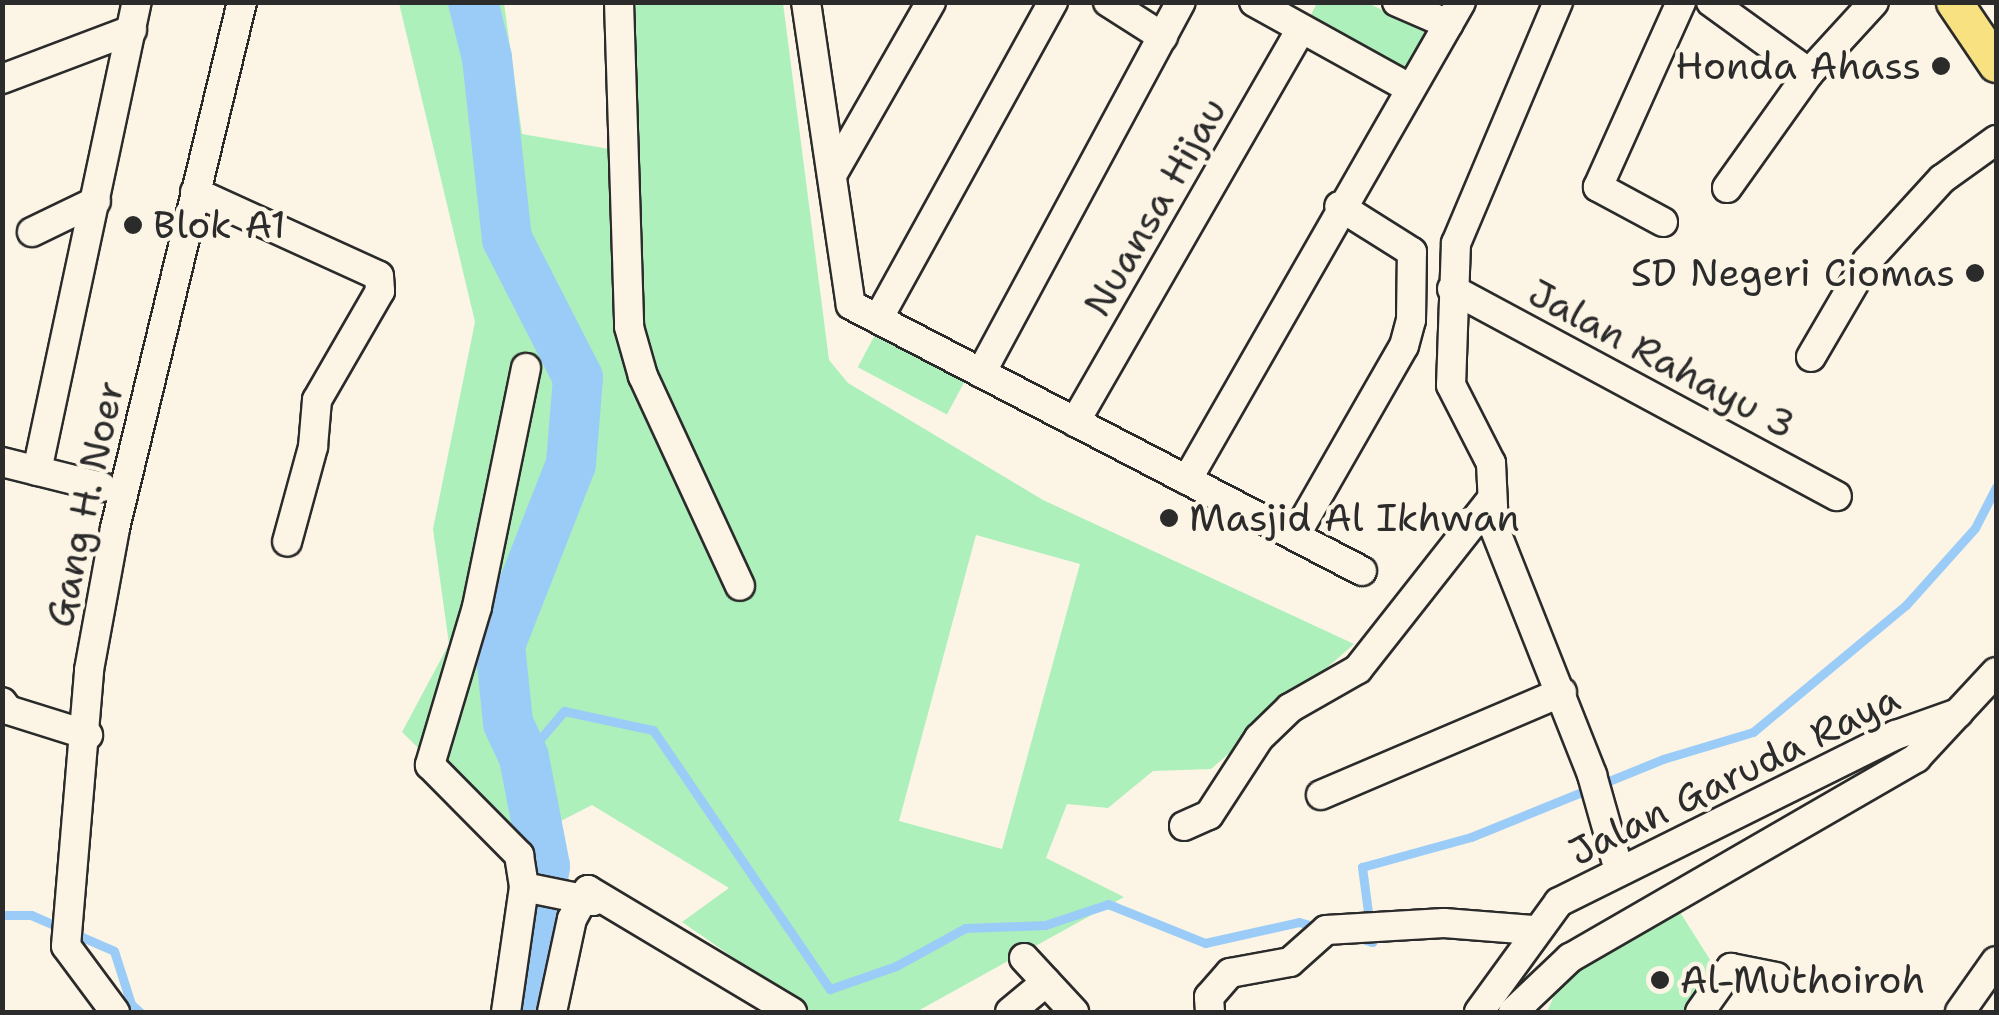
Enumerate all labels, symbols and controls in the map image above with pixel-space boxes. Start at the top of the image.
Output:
place label: Honda Ahass [1676,43,1921,89]
marker: Honda Ahass [1930,55,1952,77]
street label: Nuansa Hijau [1074,90,1236,324]
place label: Blok A1 [153,202,286,248]
marker: Blok A1 [122,214,144,236]
place label: SD Negeri Ciomas [1631,250,1955,296]
marker: SD Negeri Ciomas [1964,262,1986,284]
street label: Jalan Rahayu 3 [1521,270,1803,448]
street label: Gang H. Noer [37,377,133,631]
place label: Masjid Al Ikhwan [1189,495,1520,541]
marker: Masjid Al Ikhwan [1158,507,1180,529]
street label: Jalan Garuda Raya [1561,675,1907,875]
place label: Al-Muthoiroh [1680,957,1925,1003]
marker: Al-Muthoiroh [1649,969,1671,991]

